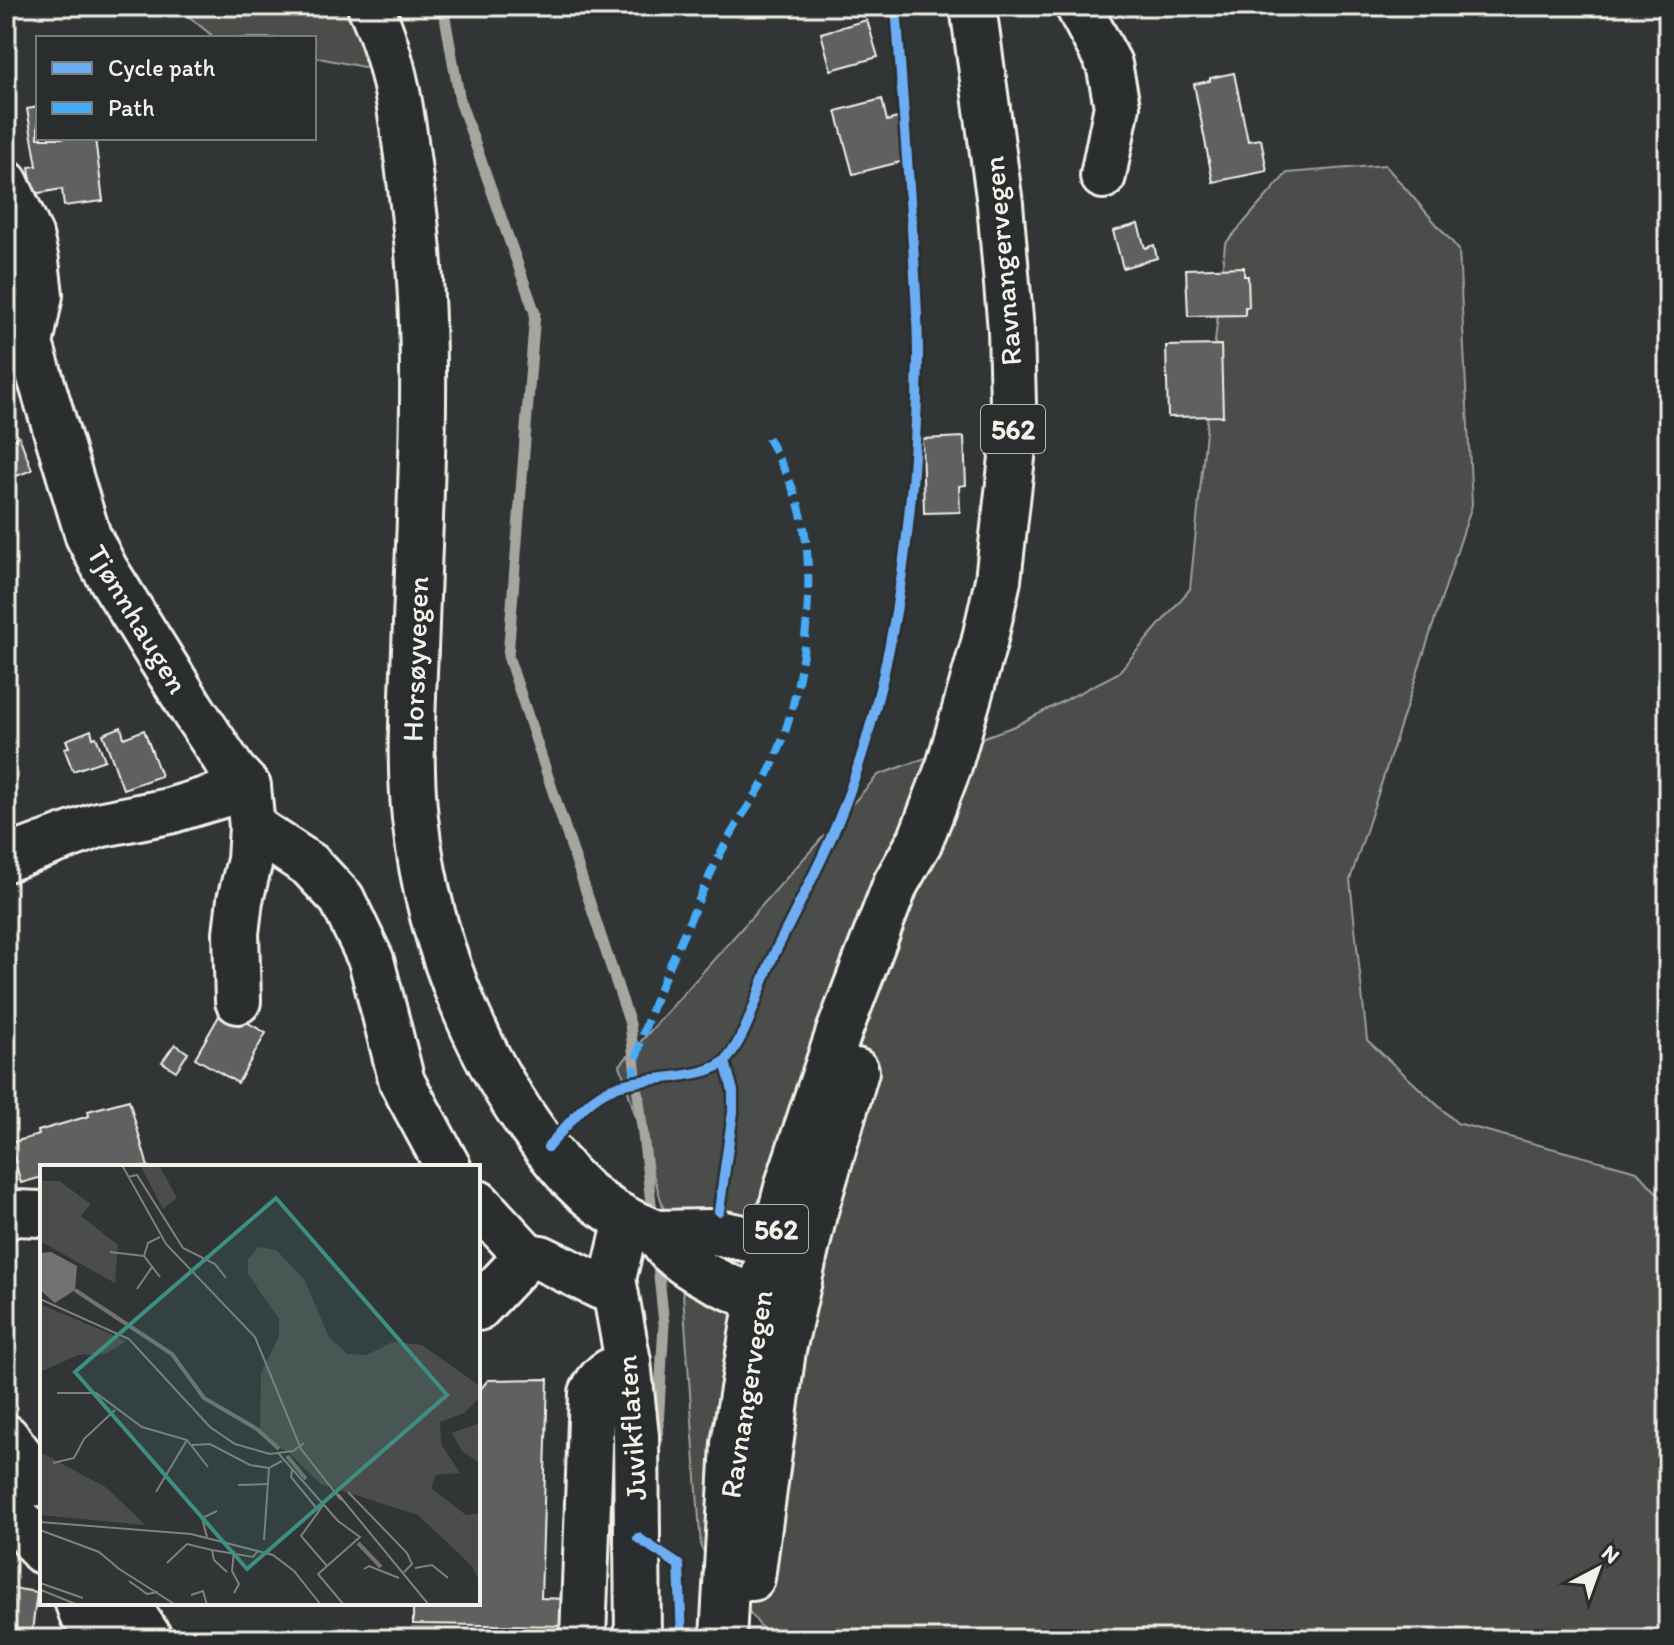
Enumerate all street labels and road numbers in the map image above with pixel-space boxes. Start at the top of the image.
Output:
street label: Ravnangervegen [974,155,1030,367]
road number: 562 [981,405,1045,453]
street label: Tjønnhaugen [79,538,197,700]
street label: Horsøyvegen [394,576,436,742]
road number: 562 [744,1205,808,1253]
street label: Ravnangervegen [711,1287,781,1501]
street label: Juvikflaten [607,1354,655,1502]

